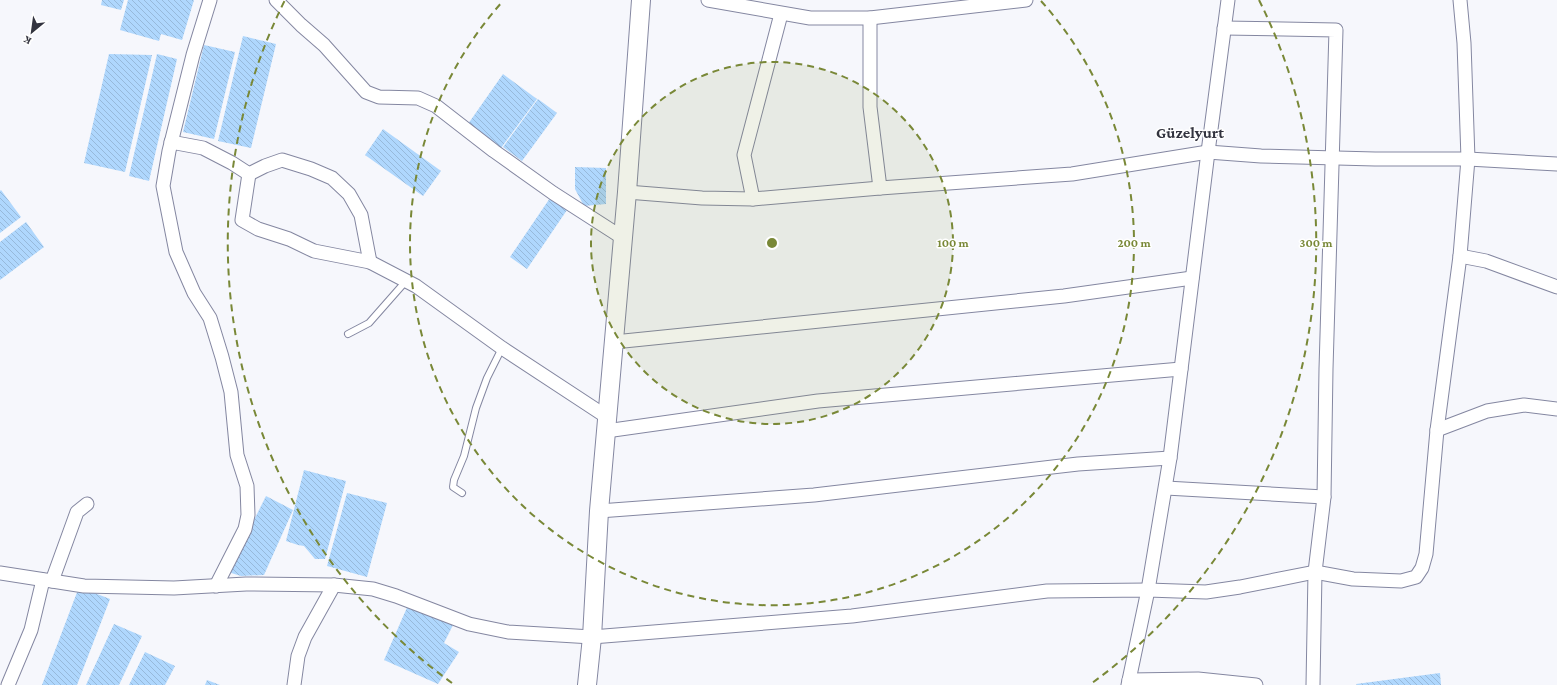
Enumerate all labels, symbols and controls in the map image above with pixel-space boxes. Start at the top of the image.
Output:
north arrow [12,12,52,52]
text: K [20,33,33,48]
district label: Güzelyurt [1156,124,1224,141]
centre of rings [765,236,779,250]
text: 100 m [937,236,970,250]
text: 200 m [1117,236,1151,250]
text: 300 m [1300,236,1333,250]

